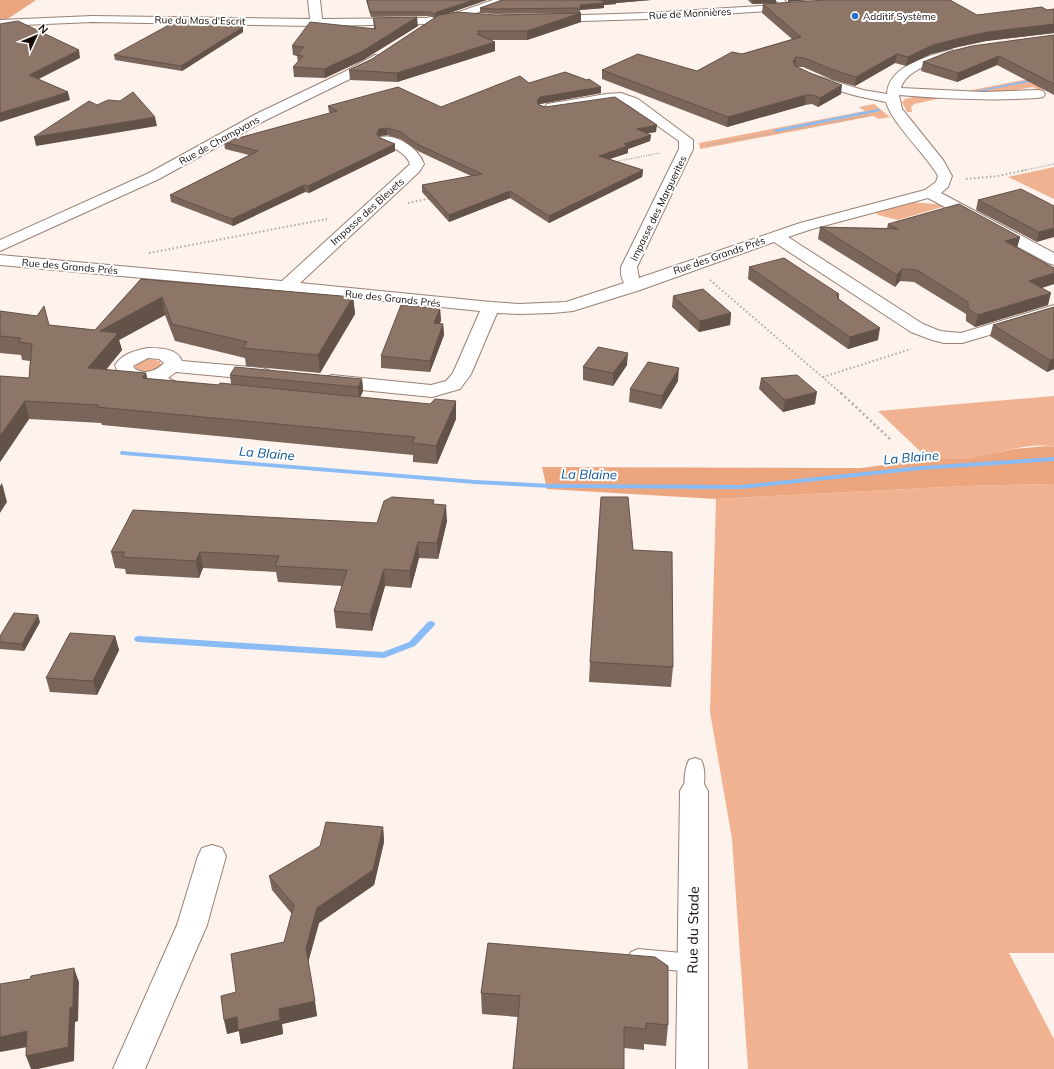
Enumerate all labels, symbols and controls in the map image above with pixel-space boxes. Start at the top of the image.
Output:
street label: Rue de Monnières [648,5,732,22]
place label: Additif Système [863,10,936,23]
marker: Additif Système [850,11,860,21]
street label: Rue du Mas d'Escrit [155,13,246,28]
north arrow [16,16,56,56]
text: N [35,21,51,37]
street label: Rue de Champvans [177,113,262,168]
street label: Impasse des Marguerites [627,153,690,263]
street label: Impasse des Bleuets [328,175,407,248]
street label: Rue des Grands Prés [671,234,767,277]
street label: Rue des Grands Prés [21,256,119,277]
street label: Rue des Grands Prés [344,287,442,310]
water label: La Blaine [239,443,295,463]
water label: La Blaine [883,447,939,467]
water label: La Blaine [561,466,617,482]
street label: Rue du Stade [683,886,703,974]

